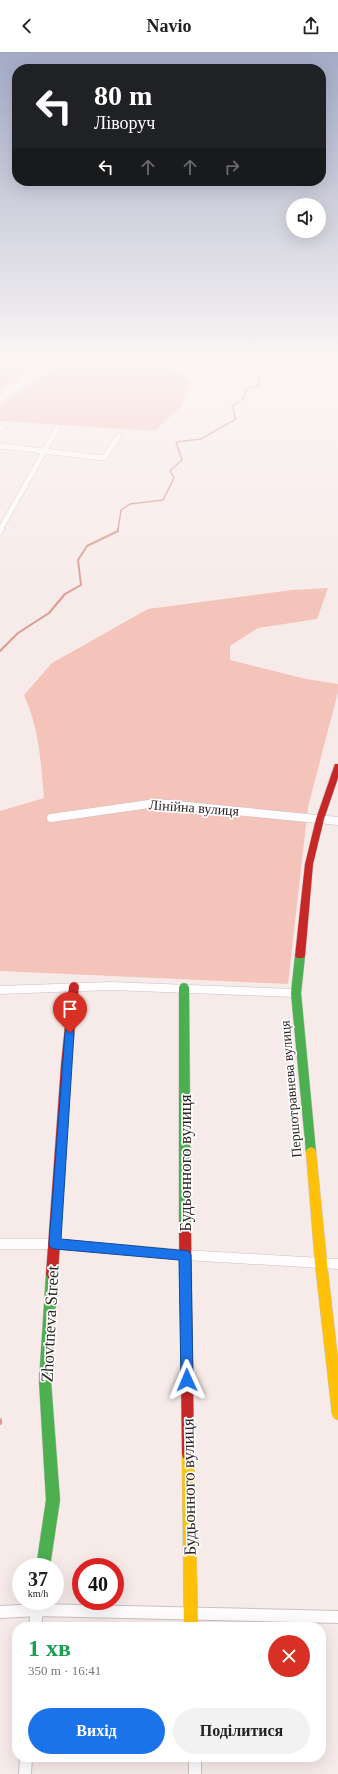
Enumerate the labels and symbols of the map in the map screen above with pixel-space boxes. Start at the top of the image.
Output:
street label: Лінійна вулиця [148,797,240,819]
pin [53,992,87,1033]
street label: Першотравнева вулиця [277,1019,304,1158]
street label: Будьонного вулиця [176,1094,195,1232]
street label: Zhovtneva Street [37,1265,63,1383]
position arrow [166,1359,208,1401]
street label: Будьонного вулиця [178,1418,200,1556]
speed limit sign: 40 [72,1558,124,1610]

